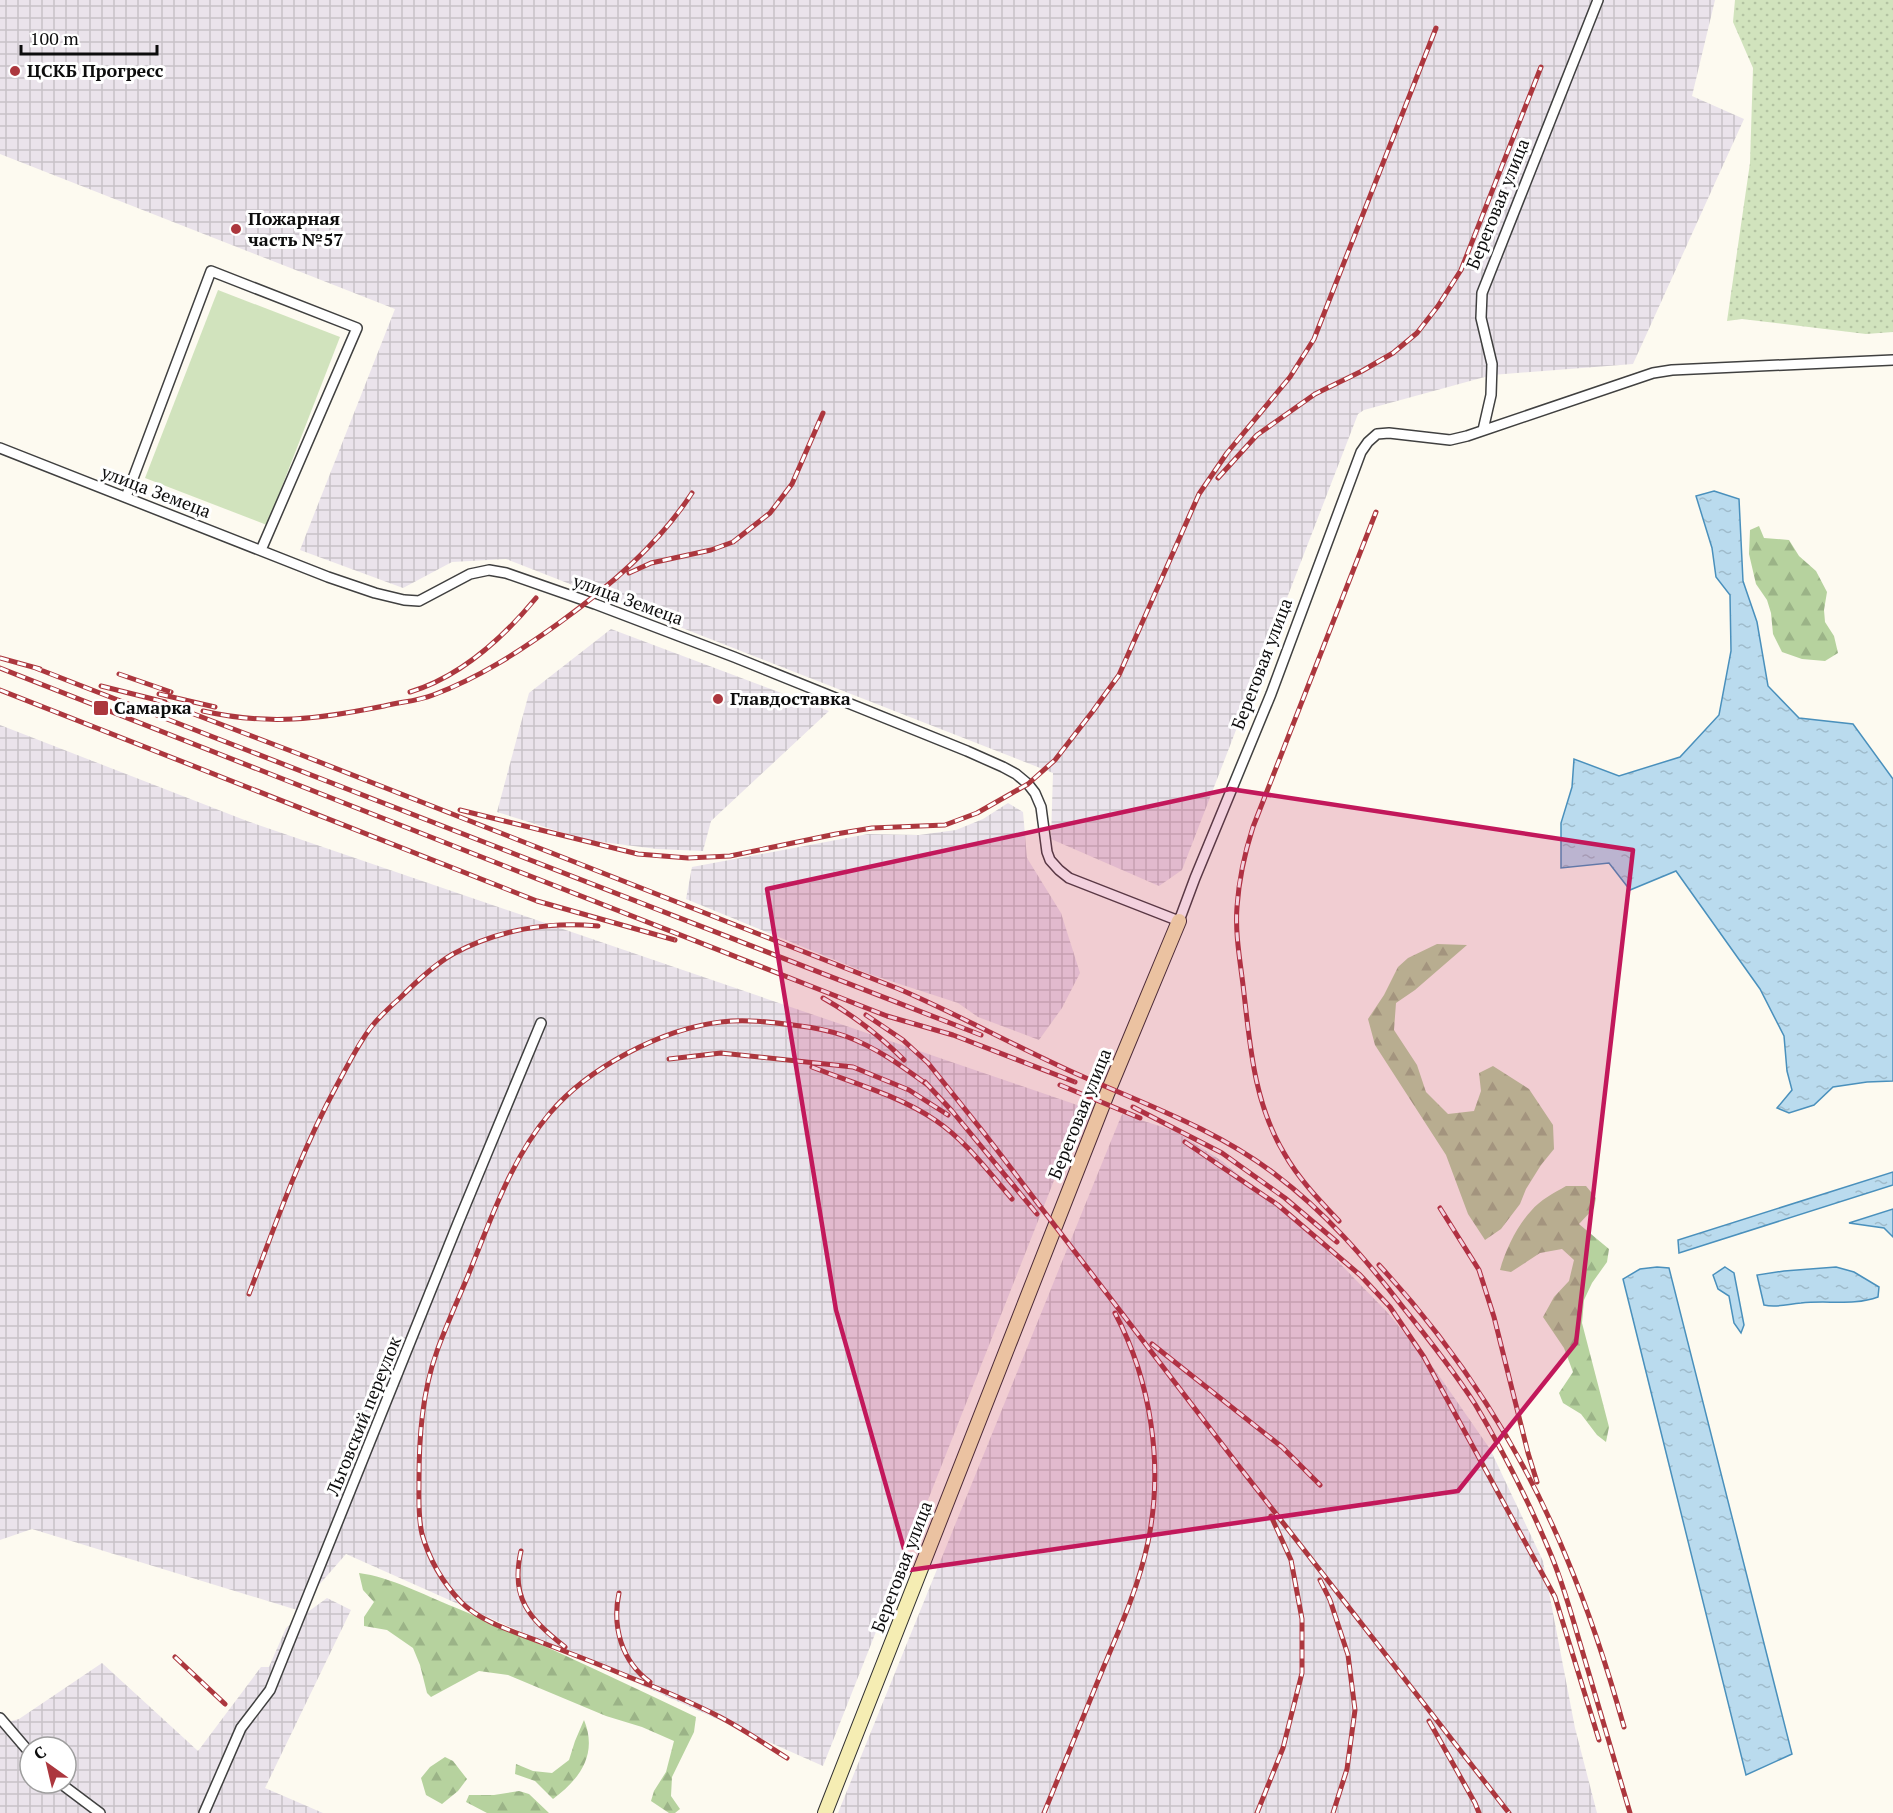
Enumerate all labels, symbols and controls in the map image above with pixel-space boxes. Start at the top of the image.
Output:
scale bar [21,18,158,56]
text: 100 m [30,26,79,50]
place label: ЦСКБ Прогресс [27,58,164,82]
marker: ЦСКБ Прогресс [8,64,22,78]
street label: Береговая улица [1460,135,1534,273]
place label: Пожарная часть №57 [248,206,344,251]
marker: Пожарная часть №57 [229,222,243,236]
street label: улица Земеца [97,459,215,523]
street label: улица Земеца [569,568,687,630]
street label: Береговая улица [1225,595,1297,733]
place label: Главдоставка [730,686,851,710]
marker: Главдоставка [711,692,725,706]
place label: Самарка [114,695,192,719]
marker: Самарка [92,699,110,717]
street label: Береговая улица [1042,1045,1116,1183]
street label: Льговский переулок [320,1332,406,1500]
street label: Береговая улица [865,1498,937,1636]
north arrow [18,1735,78,1795]
text: С [29,1741,50,1765]

